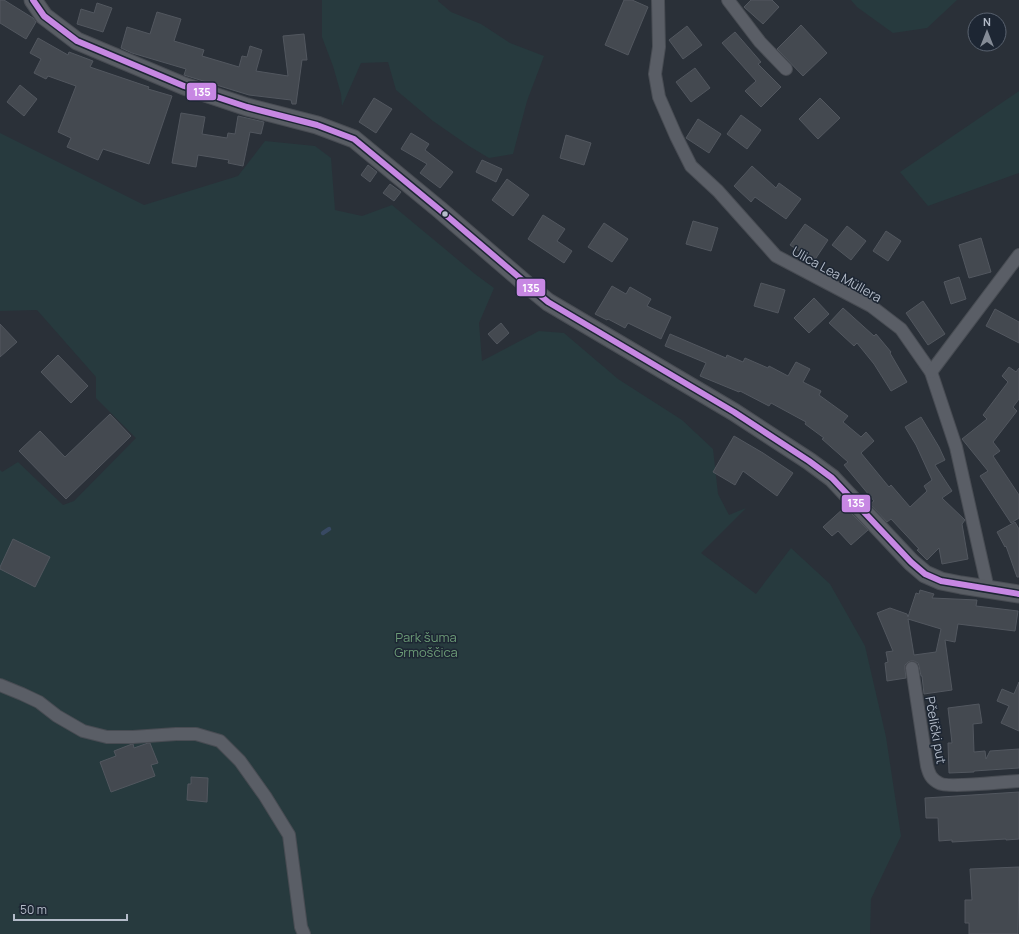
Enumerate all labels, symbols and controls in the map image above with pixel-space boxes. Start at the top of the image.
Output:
north arrow [967,12,1007,52]
text: N [983,14,991,29]
line badge: 135 [186,82,217,101]
text: 135 [193,84,211,99]
unlabelled marker [440,209,450,219]
street label: Ulica Lea Müllera [789,242,885,306]
line badge: 135 [516,278,546,297]
text: 135 [522,280,540,295]
line badge: 135 [841,494,871,513]
text: 135 [847,495,865,510]
park label: Park šuma Grmoščica [394,628,458,661]
street label: Pčelički put [921,695,951,765]
scale bar [14,896,127,922]
text: 50 m [20,901,47,918]

